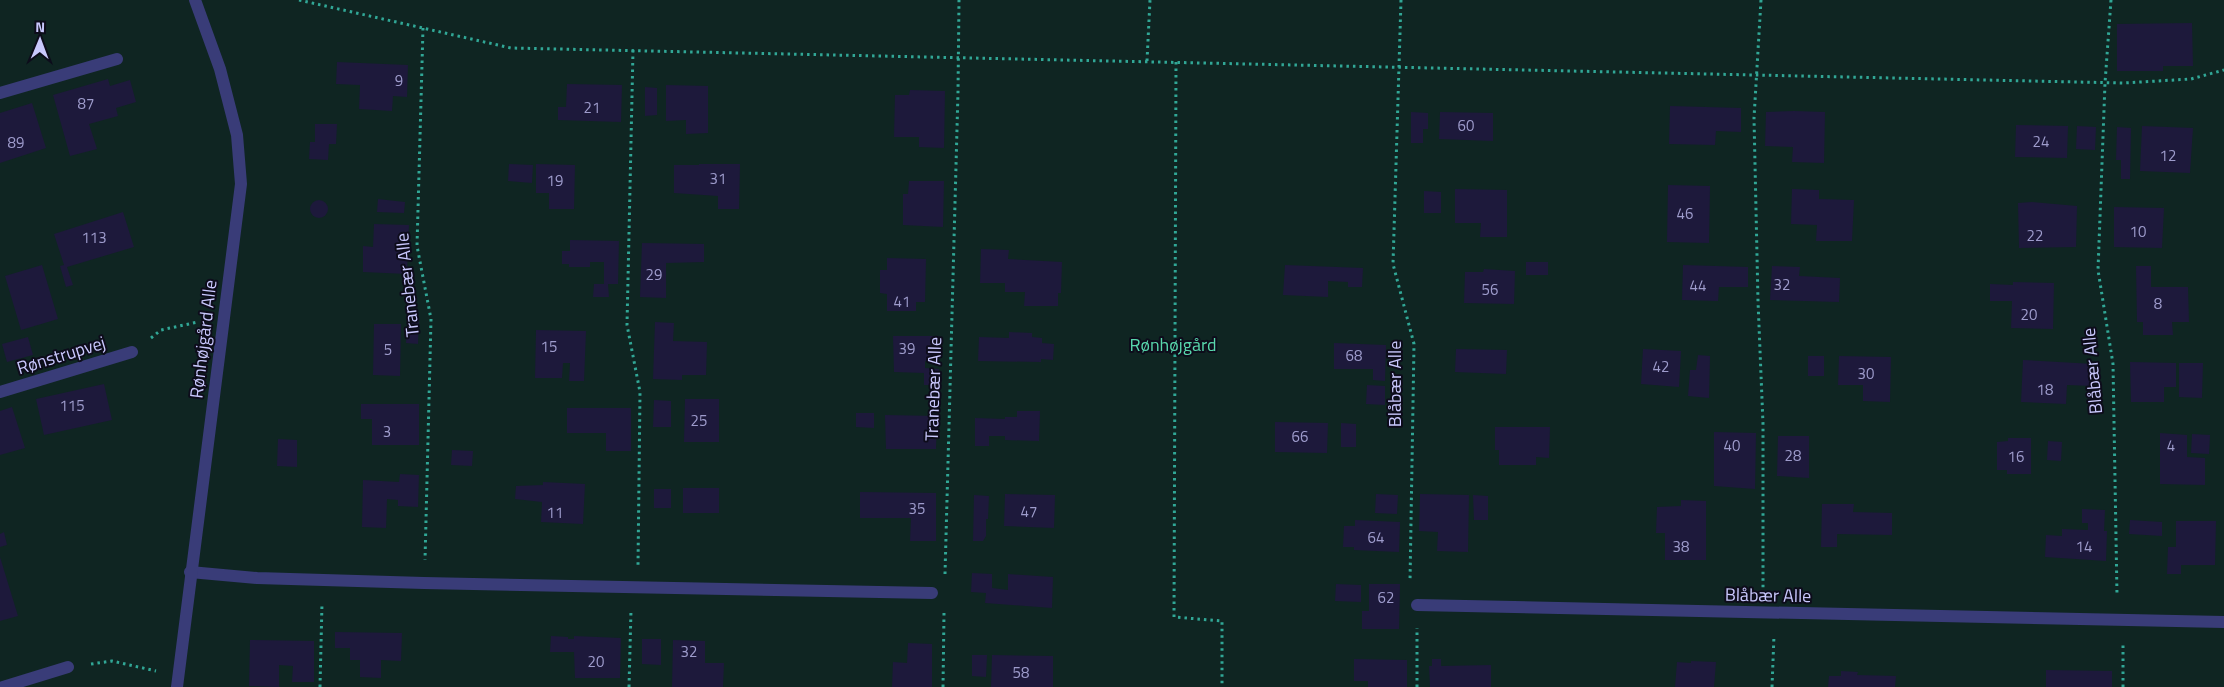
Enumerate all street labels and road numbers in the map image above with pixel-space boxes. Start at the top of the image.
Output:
street label: Tranebær Alle [388,232,426,338]
street label: Rønhøjgård Alle [182,278,224,400]
street label: Blåbær Alle [2075,327,2109,415]
street label: Rønstrupvej [13,329,109,381]
street label: Tranebær Alle [918,336,948,442]
street label: Blåbær Alle [1381,341,1408,427]
street label: Blåbær Alle [1725,581,1811,609]

